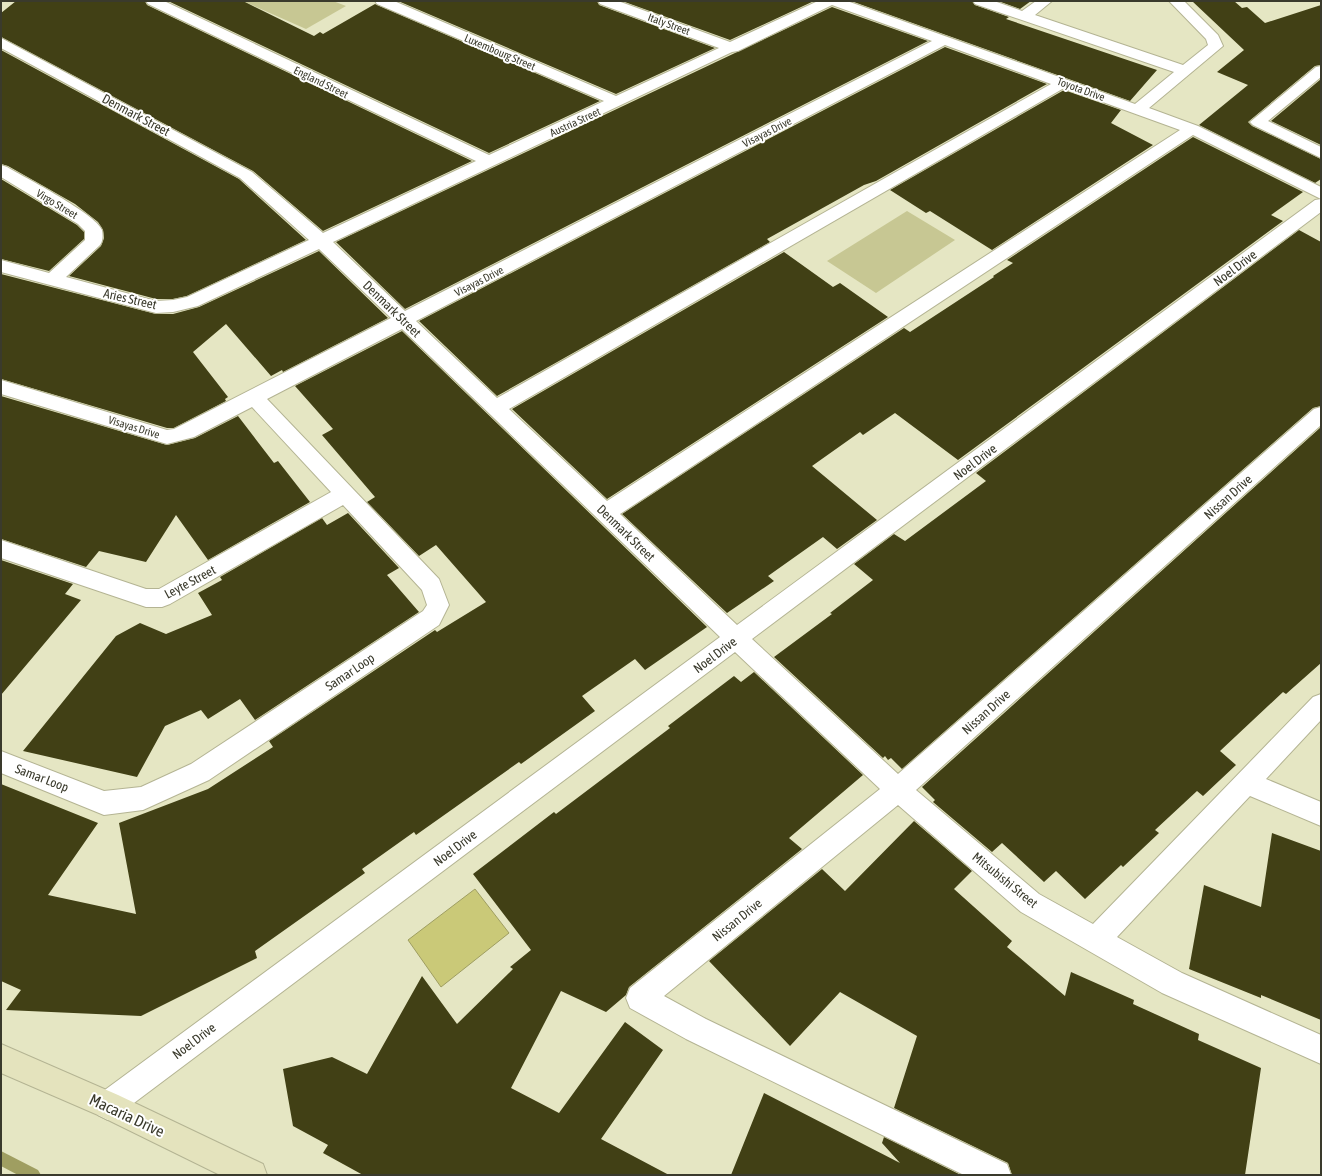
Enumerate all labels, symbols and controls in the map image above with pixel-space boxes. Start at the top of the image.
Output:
street label: Italy Street [646,11,692,37]
street label: Luxembourg Street [463,32,537,72]
street label: England Street [292,64,350,100]
street label: Toyota Drive [1055,75,1107,103]
street label: Denmark Street [99,91,173,139]
street label: Austria Street [548,105,602,139]
street label: Visayas Drive [741,115,793,149]
street label: Virgo Street [34,187,80,221]
street label: Noel Drive [1210,247,1260,289]
street label: Visayas Drive [453,264,505,298]
street label: Denmark Street [360,278,424,341]
street label: Aries Street [102,286,158,312]
street label: Visayas Drive [107,413,161,441]
street label: Noel Drive [950,441,1000,483]
street label: Nissan Drive [1201,472,1255,522]
street label: Denmark Street [594,502,658,565]
street label: Leyte Street [162,562,218,602]
street label: Noel Drive [690,634,740,676]
street label: Samar Loop [323,650,377,694]
street label: Nissan Drive [959,687,1013,737]
street label: Samar Loop [13,761,71,795]
street label: Noel Drive [430,827,480,869]
street label: Mitsubishi Street [969,849,1041,911]
street label: Nissan Drive [709,895,765,944]
street label: Noel Drive [169,1020,219,1062]
street label: Macaria Drive [87,1090,167,1140]

